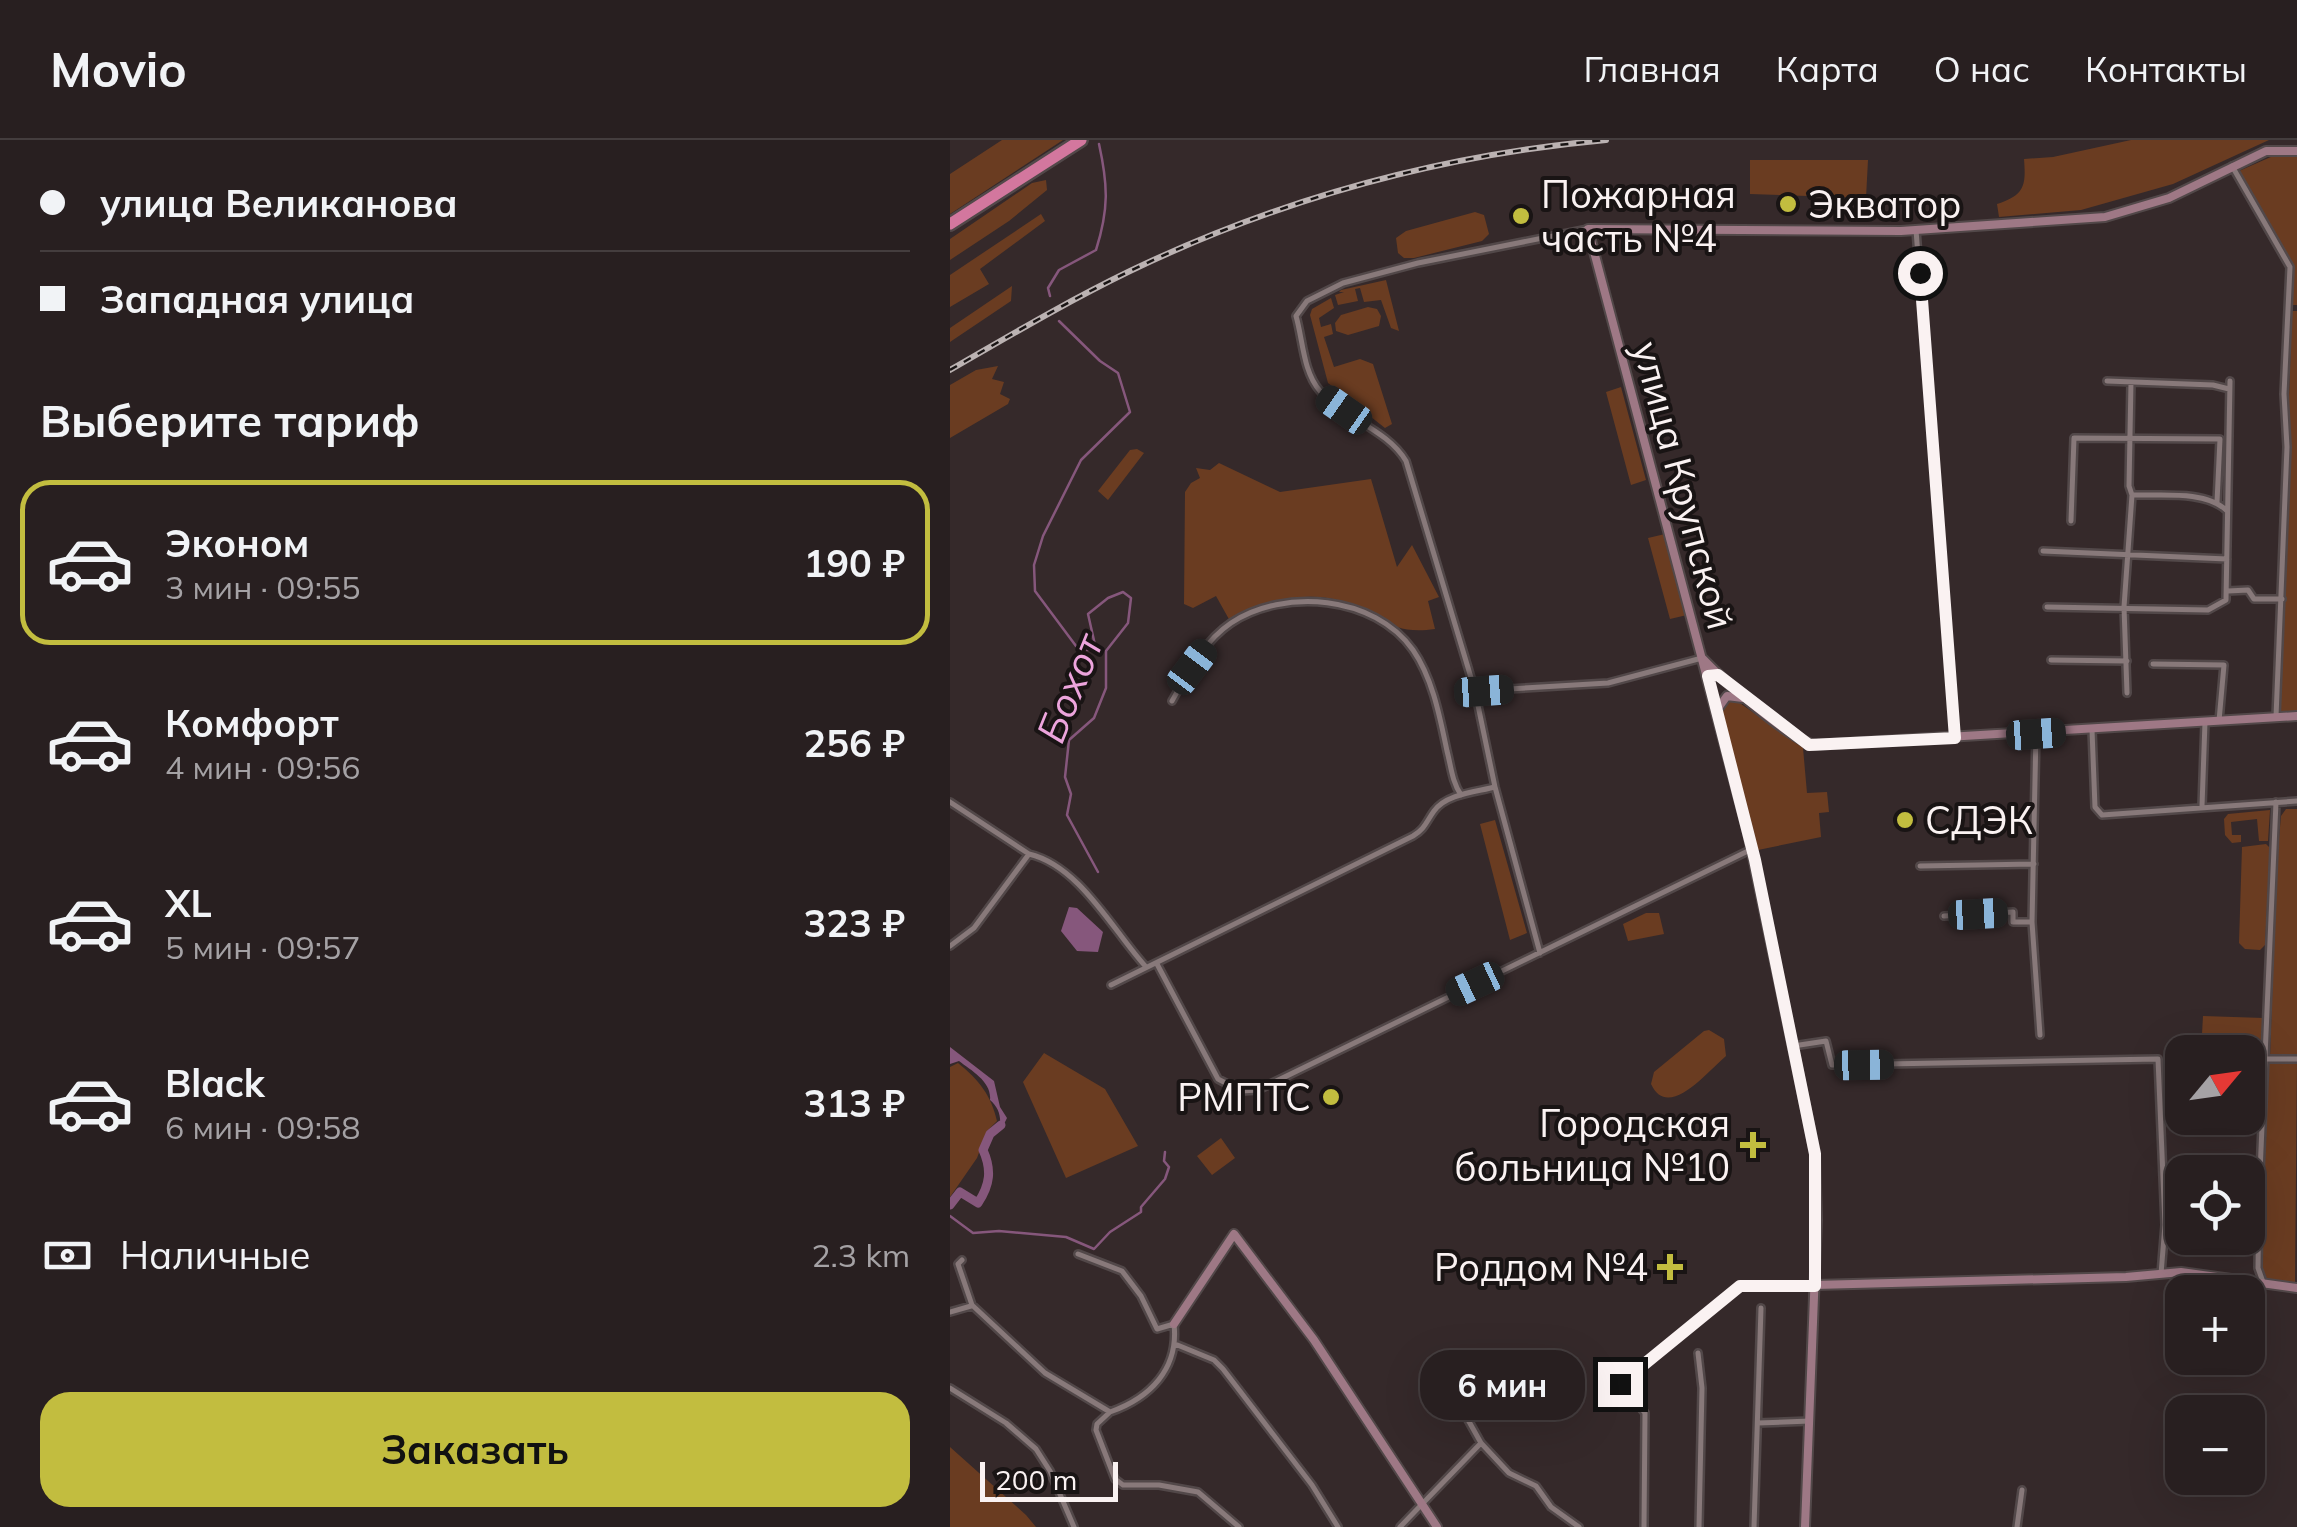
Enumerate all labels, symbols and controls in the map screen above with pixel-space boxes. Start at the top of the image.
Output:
text: Movio [50,39,187,99]
text: Главная [1583,47,1721,91]
text: Карта [1776,47,1879,91]
text: О нас [1934,47,2030,91]
text: Контакты [2085,47,2247,91]
place label: Пожарная часть №4 [1541,170,1736,262]
text: улица Великанова [100,179,458,227]
place label: Экватор [1808,180,1962,228]
marker: Экватор [1777,193,1799,215]
marker: Пожарная часть №4 [1510,205,1532,227]
route start [1898,251,1943,296]
text: Западная улица [100,275,414,323]
street label: улица Крупской [1623,336,1745,634]
car [1311,381,1377,439]
text: Выберите тариф [40,392,420,448]
icon: car [45,518,135,608]
text: Эконом [165,519,309,567]
text: 190 ₽ [803,539,905,587]
text: 3 мин · 09:55 [165,567,360,607]
water label: Бохот [1025,625,1114,750]
car [1162,634,1222,700]
car [1453,674,1515,708]
icon: car [45,698,135,788]
text: Комфорт [165,699,339,747]
car [2005,717,2067,751]
text: 256 ₽ [803,719,905,767]
text: 4 мин · 09:56 [165,747,360,787]
place label: СДЭК [1925,796,2033,844]
marker: СДЭК [1894,809,1916,831]
icon: car [45,878,135,968]
text: XL [165,879,212,927]
car [1947,897,2009,931]
text: 323 ₽ [803,899,905,947]
text: 5 мин · 09:57 [165,927,360,967]
car [1441,958,1509,1010]
north arrow [2165,1035,2265,1135]
map controls [2165,1035,2265,1495]
car [1834,1049,1894,1081]
icon: car [45,1058,135,1148]
text: Black [165,1059,265,1107]
place label: РМПТС [1177,1073,1311,1121]
text: 313 ₽ [803,1079,905,1127]
marker: РМПТС [1320,1086,1342,1108]
place label: Городская больница №10 [1454,1099,1730,1191]
text: 6 мин · 09:58 [165,1107,360,1147]
marker: Городская больница №10 [1740,1132,1766,1158]
button: locate [2165,1155,2265,1255]
icon: cash [40,1228,95,1283]
text: Наличные [120,1231,311,1279]
text: 2.3 km [811,1235,910,1275]
place label: Роддом №4 [1434,1243,1648,1291]
marker: Роддом №4 [1657,1254,1683,1280]
button: + [2165,1275,2265,1375]
callout: 6 мин [1420,1349,1585,1419]
route end [1598,1362,1643,1407]
text: 6 мин [1458,1365,1547,1405]
button: Заказать [40,1392,910,1507]
button: − [2165,1395,2265,1495]
scale bar [980,1457,1118,1502]
text: 200 m [995,1462,1077,1497]

